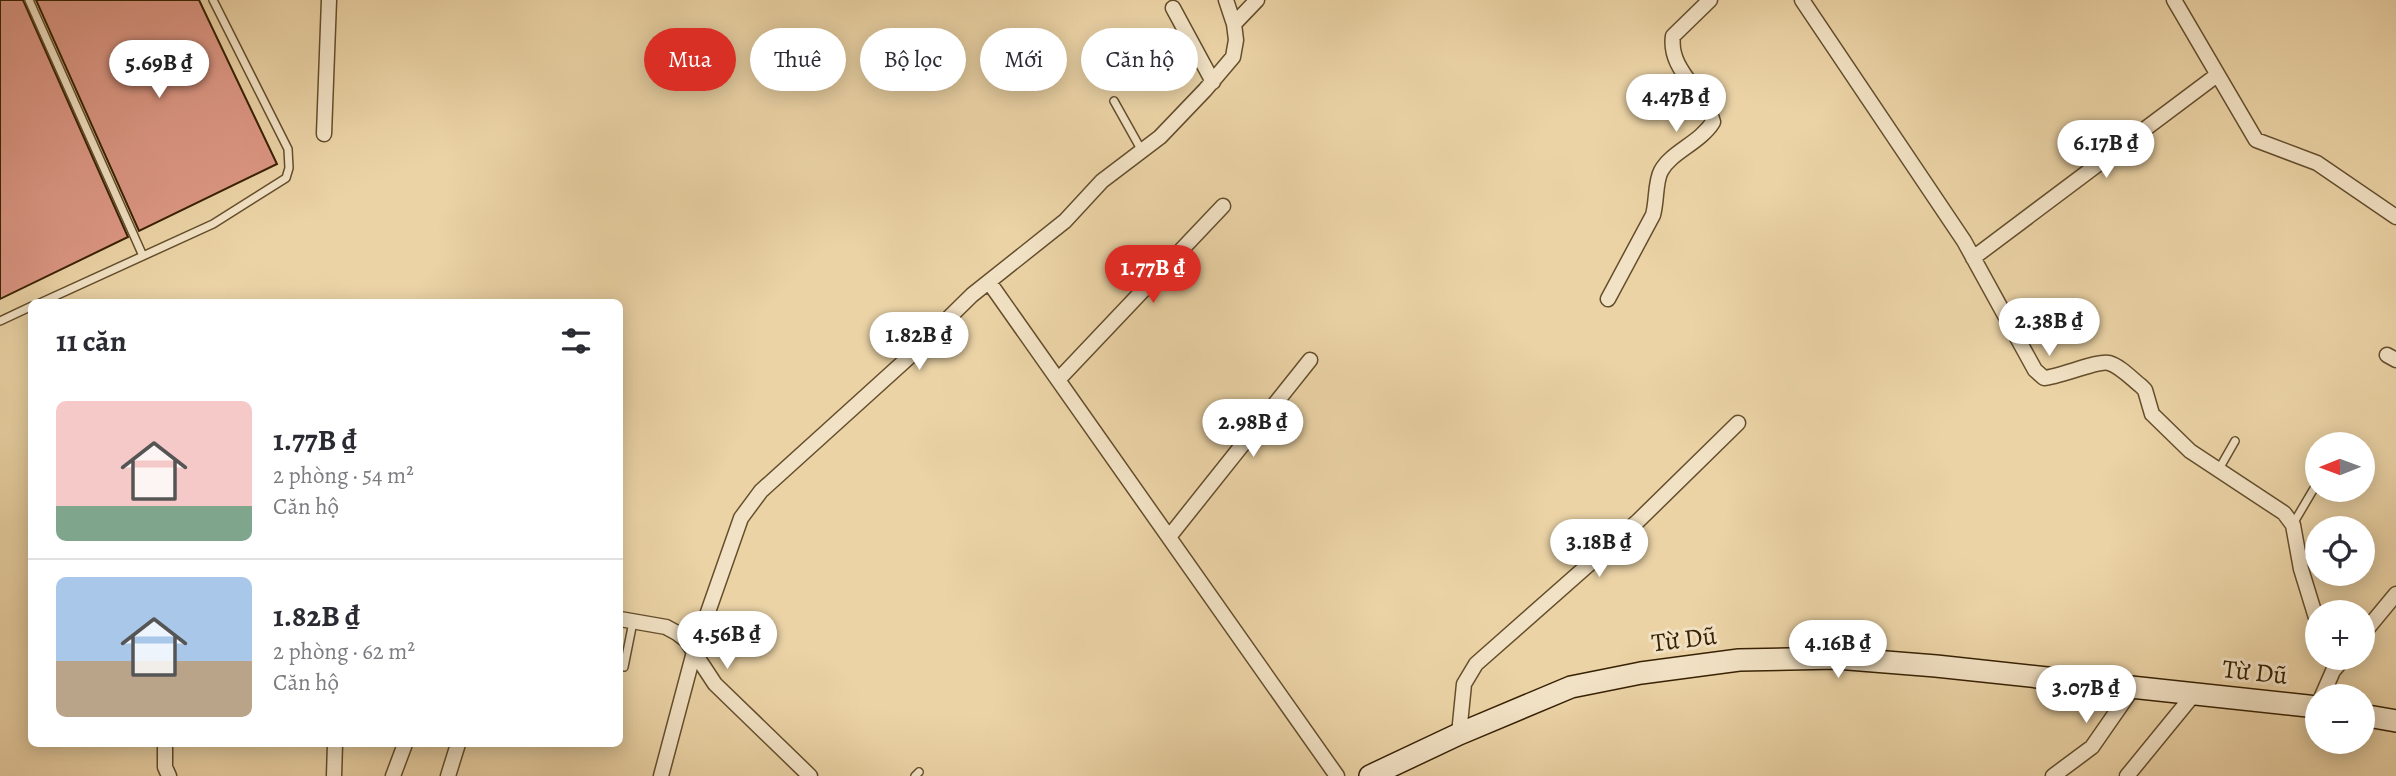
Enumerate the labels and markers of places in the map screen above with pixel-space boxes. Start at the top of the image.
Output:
pin: 5.69B ₫ [94,41,224,100]
pin: 4.47B ₫ [1611,74,1741,134]
pin: 6.17B ₫ [2041,120,2171,180]
pin: 1.77B ₫ [1088,246,1218,305]
pin: 2.38B ₫ [1984,298,2114,358]
pin: 1.82B ₫ [854,312,984,372]
pin: 2.98B ₫ [1188,400,1318,459]
pin: 3.18B ₫ [1534,520,1664,579]
pin: 4.56B ₫ [662,612,792,671]
pin: 4.16B ₫ [1773,620,1903,680]
pin: 3.07B ₫ [2021,666,2151,725]

